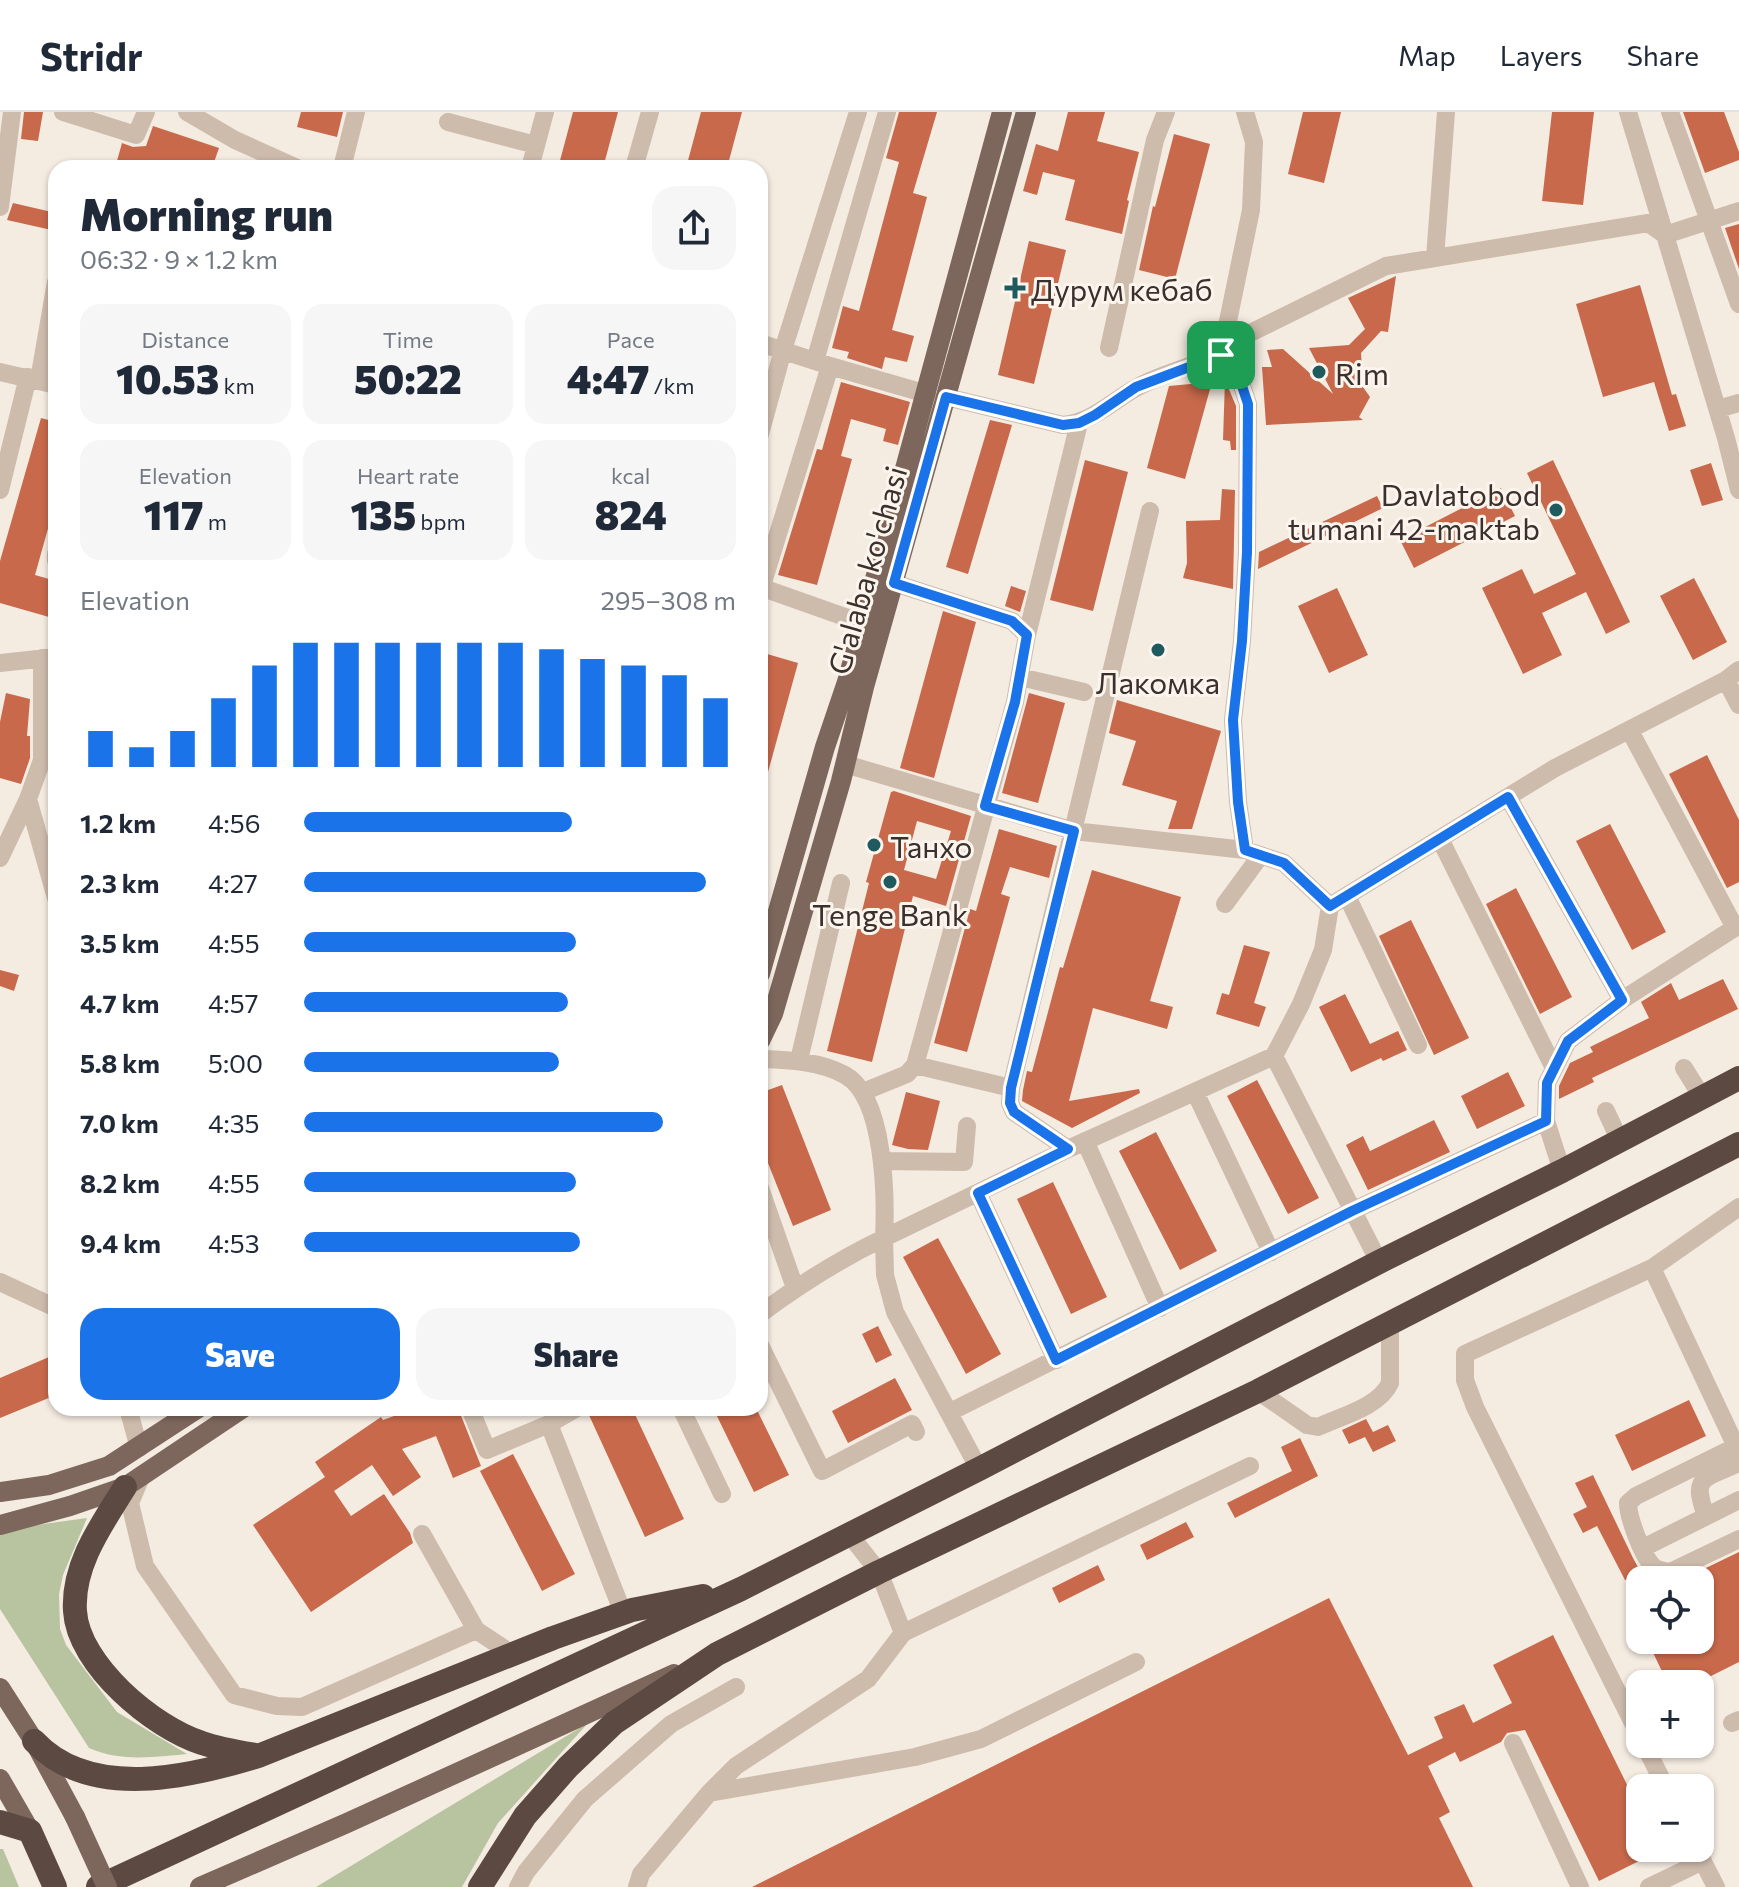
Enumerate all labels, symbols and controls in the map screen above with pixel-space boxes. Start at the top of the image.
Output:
text: Stridr [40,32,143,79]
text: Map [1398,38,1456,72]
text: Layers [1500,38,1582,72]
text: Share [1626,38,1699,72]
text: Morning run [80,186,333,240]
button: share [652,186,736,270]
text: 06:32 · 9 × 1.2 km [80,243,278,274]
place label: Дурум кебаб [1031,270,1213,307]
marker: Дурум кебаб [1006,279,1024,297]
pin [1187,321,1255,389]
text: Distance [142,326,229,353]
text: Time [383,326,433,353]
text: Pace [607,326,655,353]
icon: arrive [1199,333,1243,377]
text: 10.53 [116,353,219,402]
text: 50:22 [354,353,462,402]
text: 4:47 [567,353,649,402]
place label: Rim [1335,354,1389,391]
marker: Rim [1310,363,1328,381]
text: km [219,372,255,399]
text: /km [649,372,695,399]
text: Elevation [139,462,232,489]
text: Heart rate [357,462,459,489]
text: kcal [611,462,650,489]
street label: G'alaba ko'chasi [819,462,913,678]
place label: Davlatobod tumani 42-maktab [1288,475,1540,546]
text: 117 [144,489,204,538]
text: 135 [350,489,416,538]
text: 824 [595,489,667,538]
marker: Davlatobod tumani 42-maktab [1547,501,1565,519]
text: m [204,508,227,535]
text: bpm [416,508,466,535]
text: Elevation [80,584,190,615]
text: 295–308 m [600,584,736,615]
marker: Лакомка [1149,641,1167,659]
place label: Лакомка [1096,663,1220,700]
text: 1.2 km [80,807,156,838]
text: 4:56 [208,807,260,838]
place label: Танхо [890,827,972,864]
marker: Танхо [865,836,883,854]
text: 2.3 km [80,867,159,898]
text: 4:27 [208,867,258,898]
marker: Tenge Bank [881,873,899,891]
place label: Tenge Bank [812,895,968,932]
text: 3.5 km [80,927,159,958]
text: 4:55 [208,927,260,958]
text: 4.7 km [80,987,159,1018]
text: 4:57 [208,987,258,1018]
text: 5.8 km [80,1047,160,1078]
text: 5:00 [208,1047,263,1078]
text: 7.0 km [80,1107,159,1138]
text: 4:35 [208,1107,260,1138]
text: 8.2 km [80,1167,160,1198]
text: 4:55 [208,1167,260,1198]
text: 9.4 km [80,1227,161,1258]
text: 4:53 [208,1227,260,1258]
button: Save [80,1308,400,1400]
button: Share [416,1308,736,1400]
map controls [1626,1566,1714,1862]
button: locate [1626,1566,1714,1654]
button: + [1626,1670,1714,1758]
button: − [1626,1774,1714,1862]

